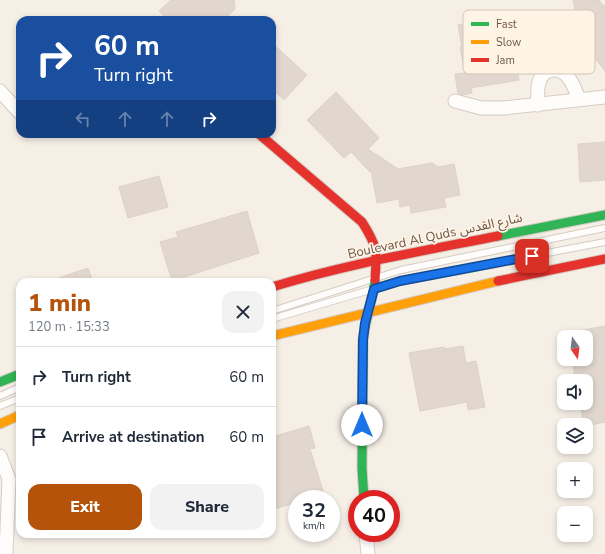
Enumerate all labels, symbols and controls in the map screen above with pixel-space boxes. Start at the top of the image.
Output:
legend [463,10,595,74]
text: Fast [496,17,517,32]
text: 60 m [94,27,160,65]
icon: right [28,32,80,84]
text: Slow [496,35,521,50]
text: Jam [495,53,515,68]
text: Turn right [94,63,173,87]
icon: left [72,108,94,130]
icon: ahead [114,108,136,130]
icon: ahead [156,108,178,130]
icon: right [198,108,220,130]
street label: Boulevard Al Quds شارع القدس [346,209,524,264]
pin [515,239,549,273]
icon: arrive [521,245,543,267]
text: 1 min [28,287,91,319]
button: close [222,291,264,333]
text: 120 m · 15:33 [28,318,110,336]
north arrow [557,330,593,366]
map controls [557,330,593,542]
icon: right [28,366,50,388]
text: Turn right [62,367,131,387]
text: 60 m [229,367,264,387]
button: sound [557,374,593,410]
position arrow [341,404,383,446]
button: layers [557,418,593,454]
icon: arrive [28,426,50,448]
text: Arrive at destination [62,427,205,447]
text: 60 m [229,427,264,447]
button: + [557,462,593,498]
button: Exit [28,484,142,530]
button: Share [150,484,264,530]
speed limit sign: 40 [348,490,400,542]
text: 32 [302,497,326,524]
button: − [557,506,593,542]
text: km/h [303,519,325,533]

